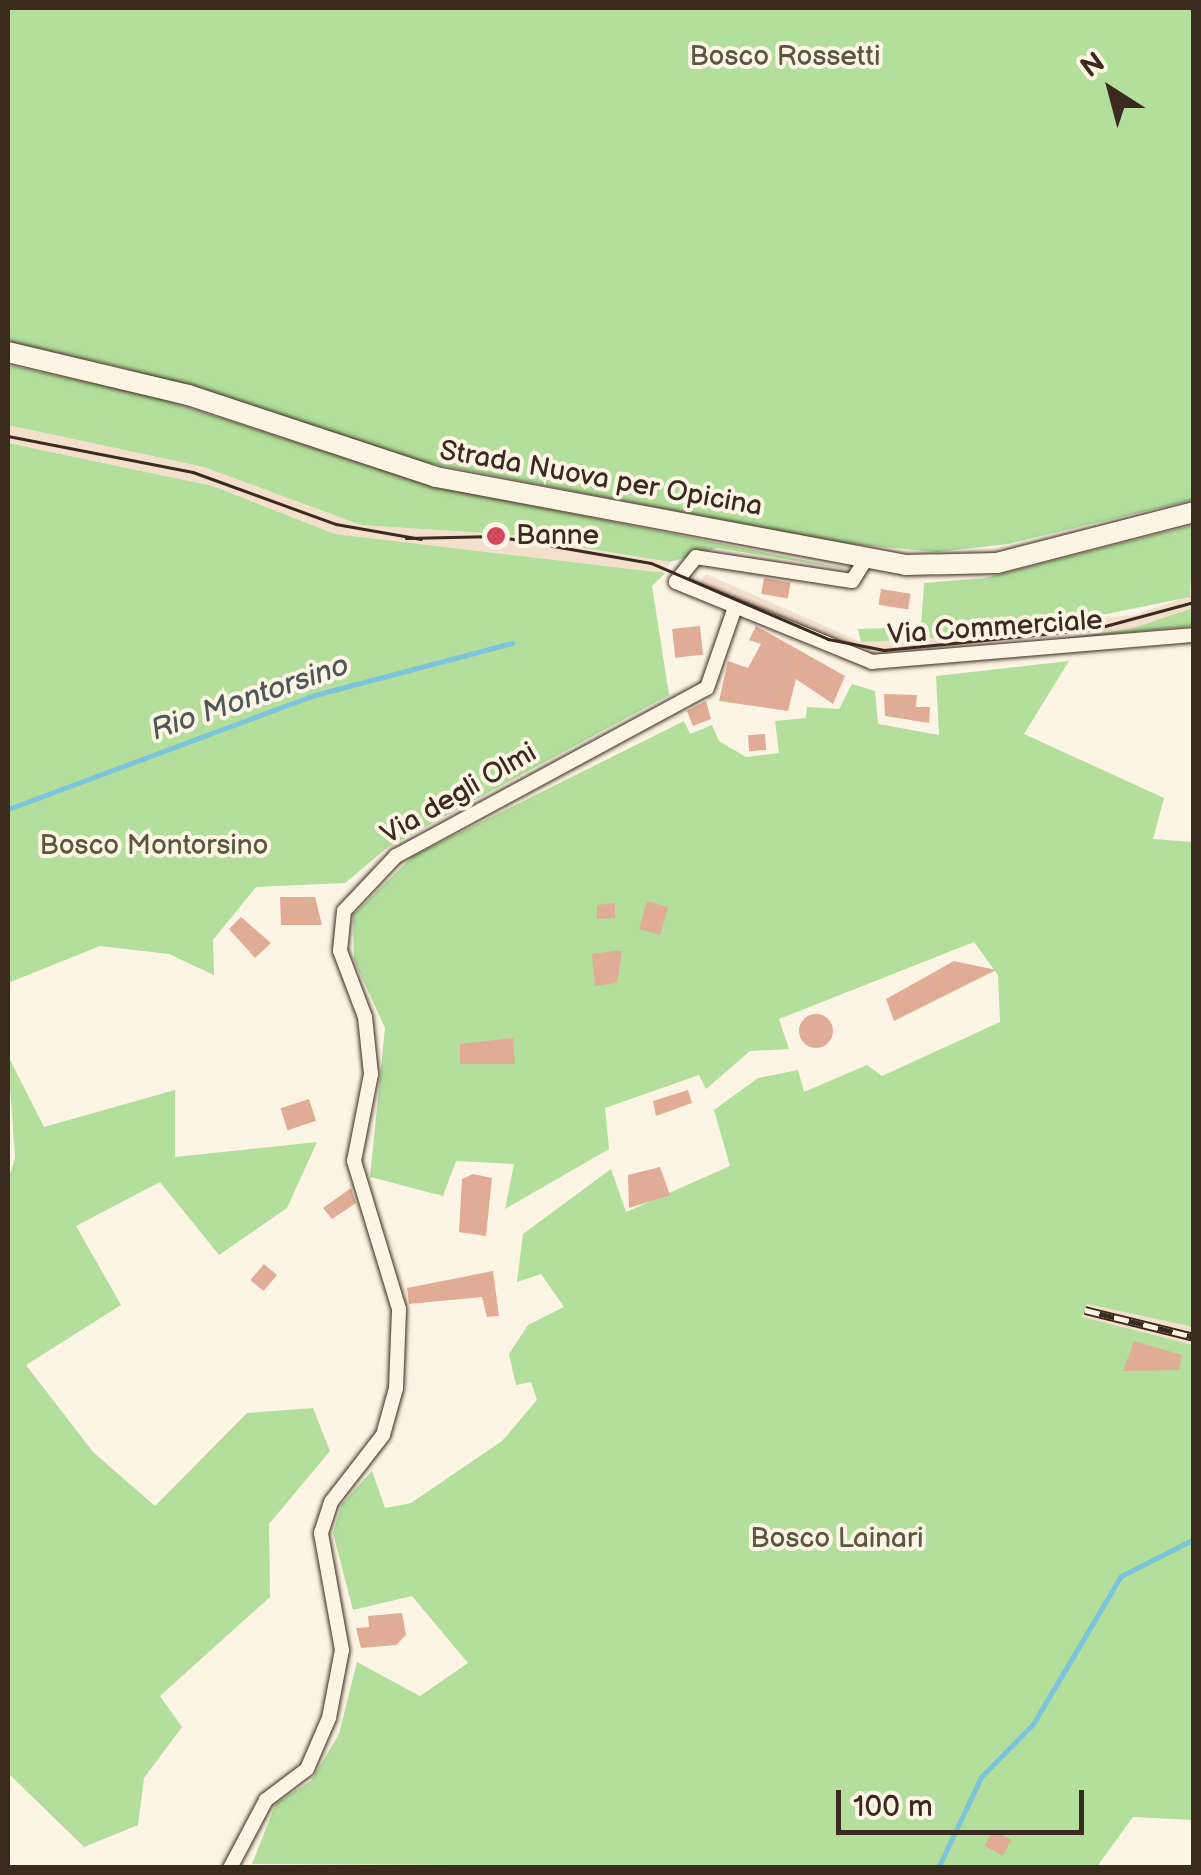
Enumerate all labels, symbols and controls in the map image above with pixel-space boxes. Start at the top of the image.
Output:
park label: Bosco Rossetti [689,40,881,74]
north arrow [1061,40,1161,140]
text: N [1075,46,1111,85]
street label: Strada Nuova per Opicina [437,434,765,524]
place label: Banne [516,519,599,553]
marker: Banne [485,525,507,547]
street label: Via Commerciale [886,604,1104,652]
water label: Rio Montorsino [146,647,354,749]
street label: Via degli Olmi [375,736,543,852]
park label: Bosco Montorsino [39,829,269,863]
park label: Bosco Lainari [750,1522,924,1556]
scale bar [841,1770,1088,1832]
text: 100 m [853,1789,933,1825]

